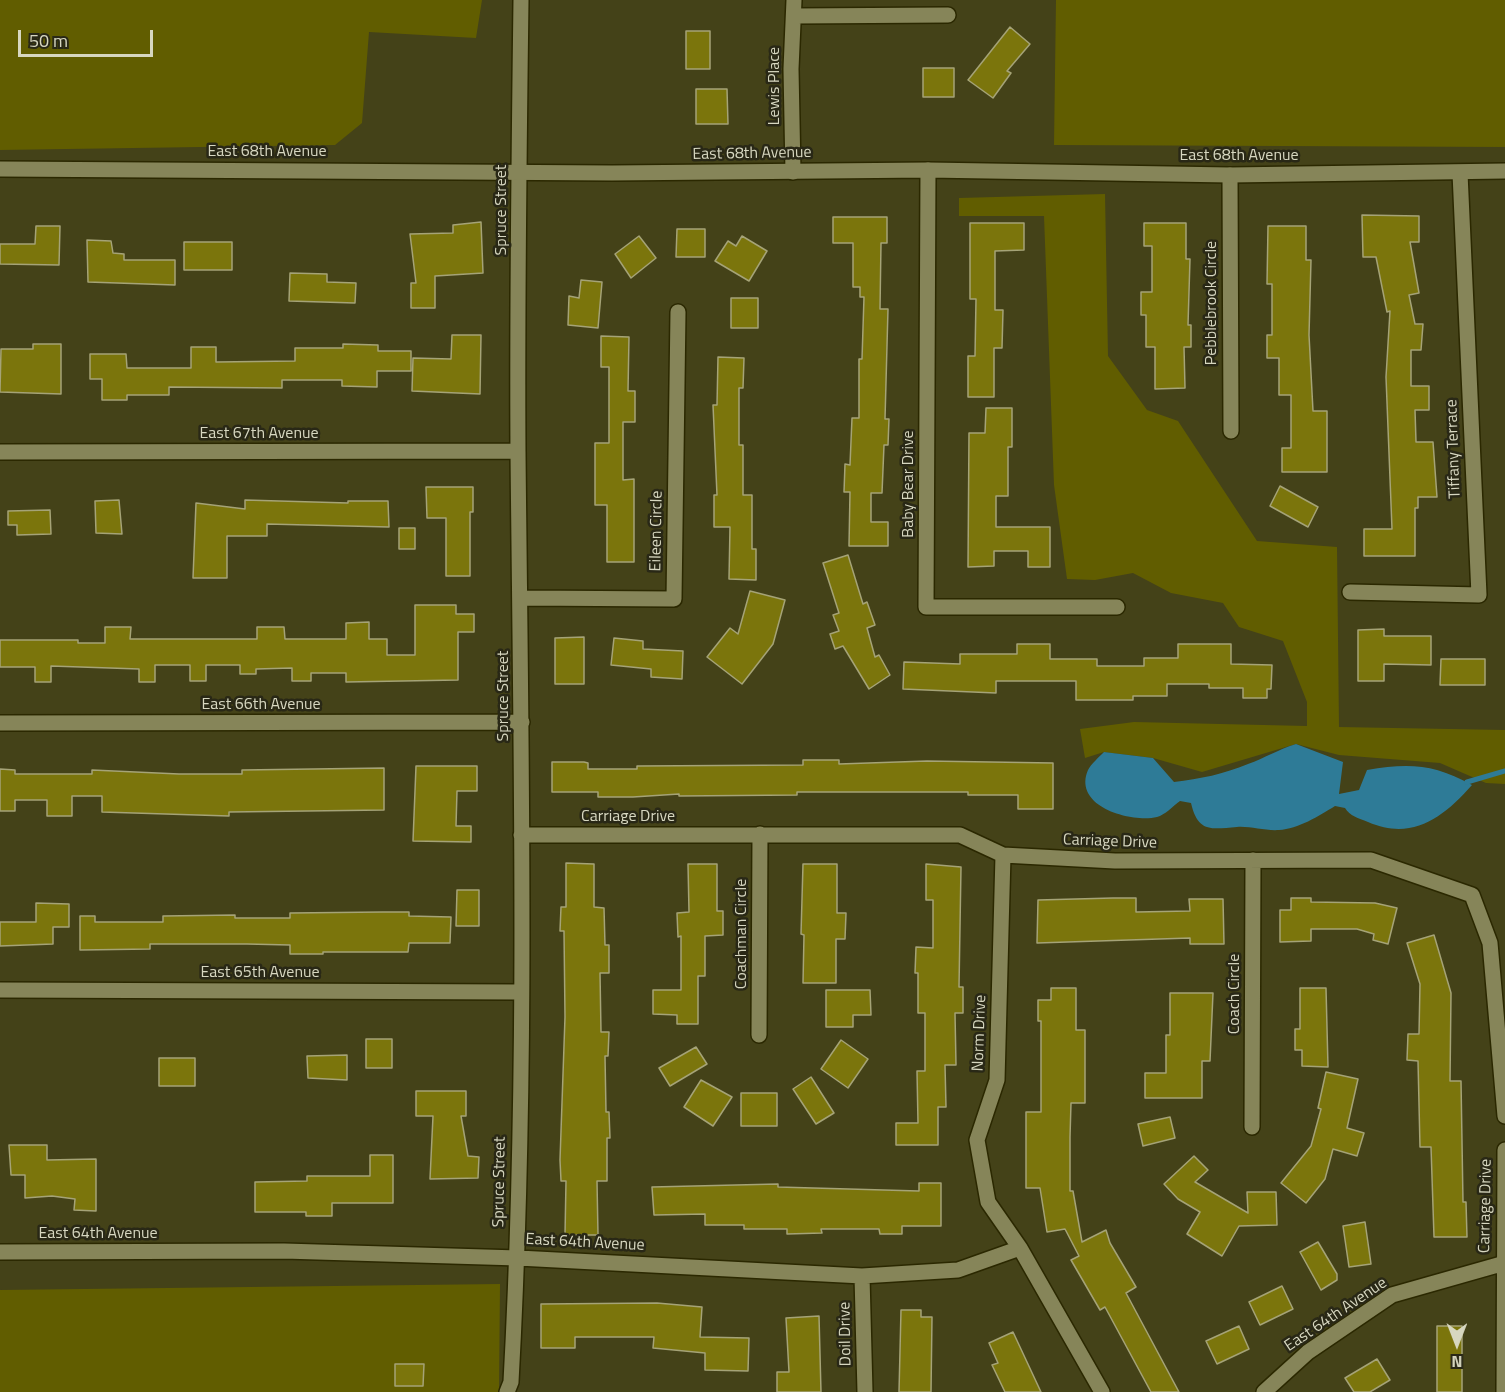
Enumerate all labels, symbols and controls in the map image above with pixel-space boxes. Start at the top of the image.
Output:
scale bar [21,18,156,56]
text: 50 m [29,27,68,54]
street label: Lewis Place [765,47,785,125]
street label: East 68th Avenue [207,142,327,162]
street label: East 68th Avenue [692,143,812,165]
street label: East 68th Avenue [1179,146,1299,166]
street label: Spruce Street [492,165,512,255]
street label: Pebblebrook Circle [1202,241,1222,365]
street label: Tiffany Terrace [1443,399,1465,499]
street label: East 67th Avenue [199,424,319,444]
street label: Baby Bear Drive [899,430,919,538]
street label: Eileen Circle [647,491,667,571]
street label: Spruce Street [494,651,514,741]
street label: East 66th Avenue [201,695,321,715]
street label: Carriage Drive [581,807,675,827]
street label: Carriage Drive [1063,831,1157,853]
street label: Coachman Circle [732,879,752,989]
street label: Coach Circle [1225,954,1245,1034]
street label: East 65th Avenue [200,963,320,983]
street label: Norm Drive [969,994,991,1072]
street label: Spruce Street [490,1136,510,1228]
street label: Carriage Drive [1476,1159,1496,1253]
street label: East 64th Avenue [38,1224,158,1244]
street label: East 64th Avenue [525,1230,645,1256]
street label: East 64th Avenue [1281,1274,1391,1356]
street label: Doil Drive [836,1302,856,1366]
north arrow [1427,1314,1487,1374]
text: N [1451,1350,1463,1374]

